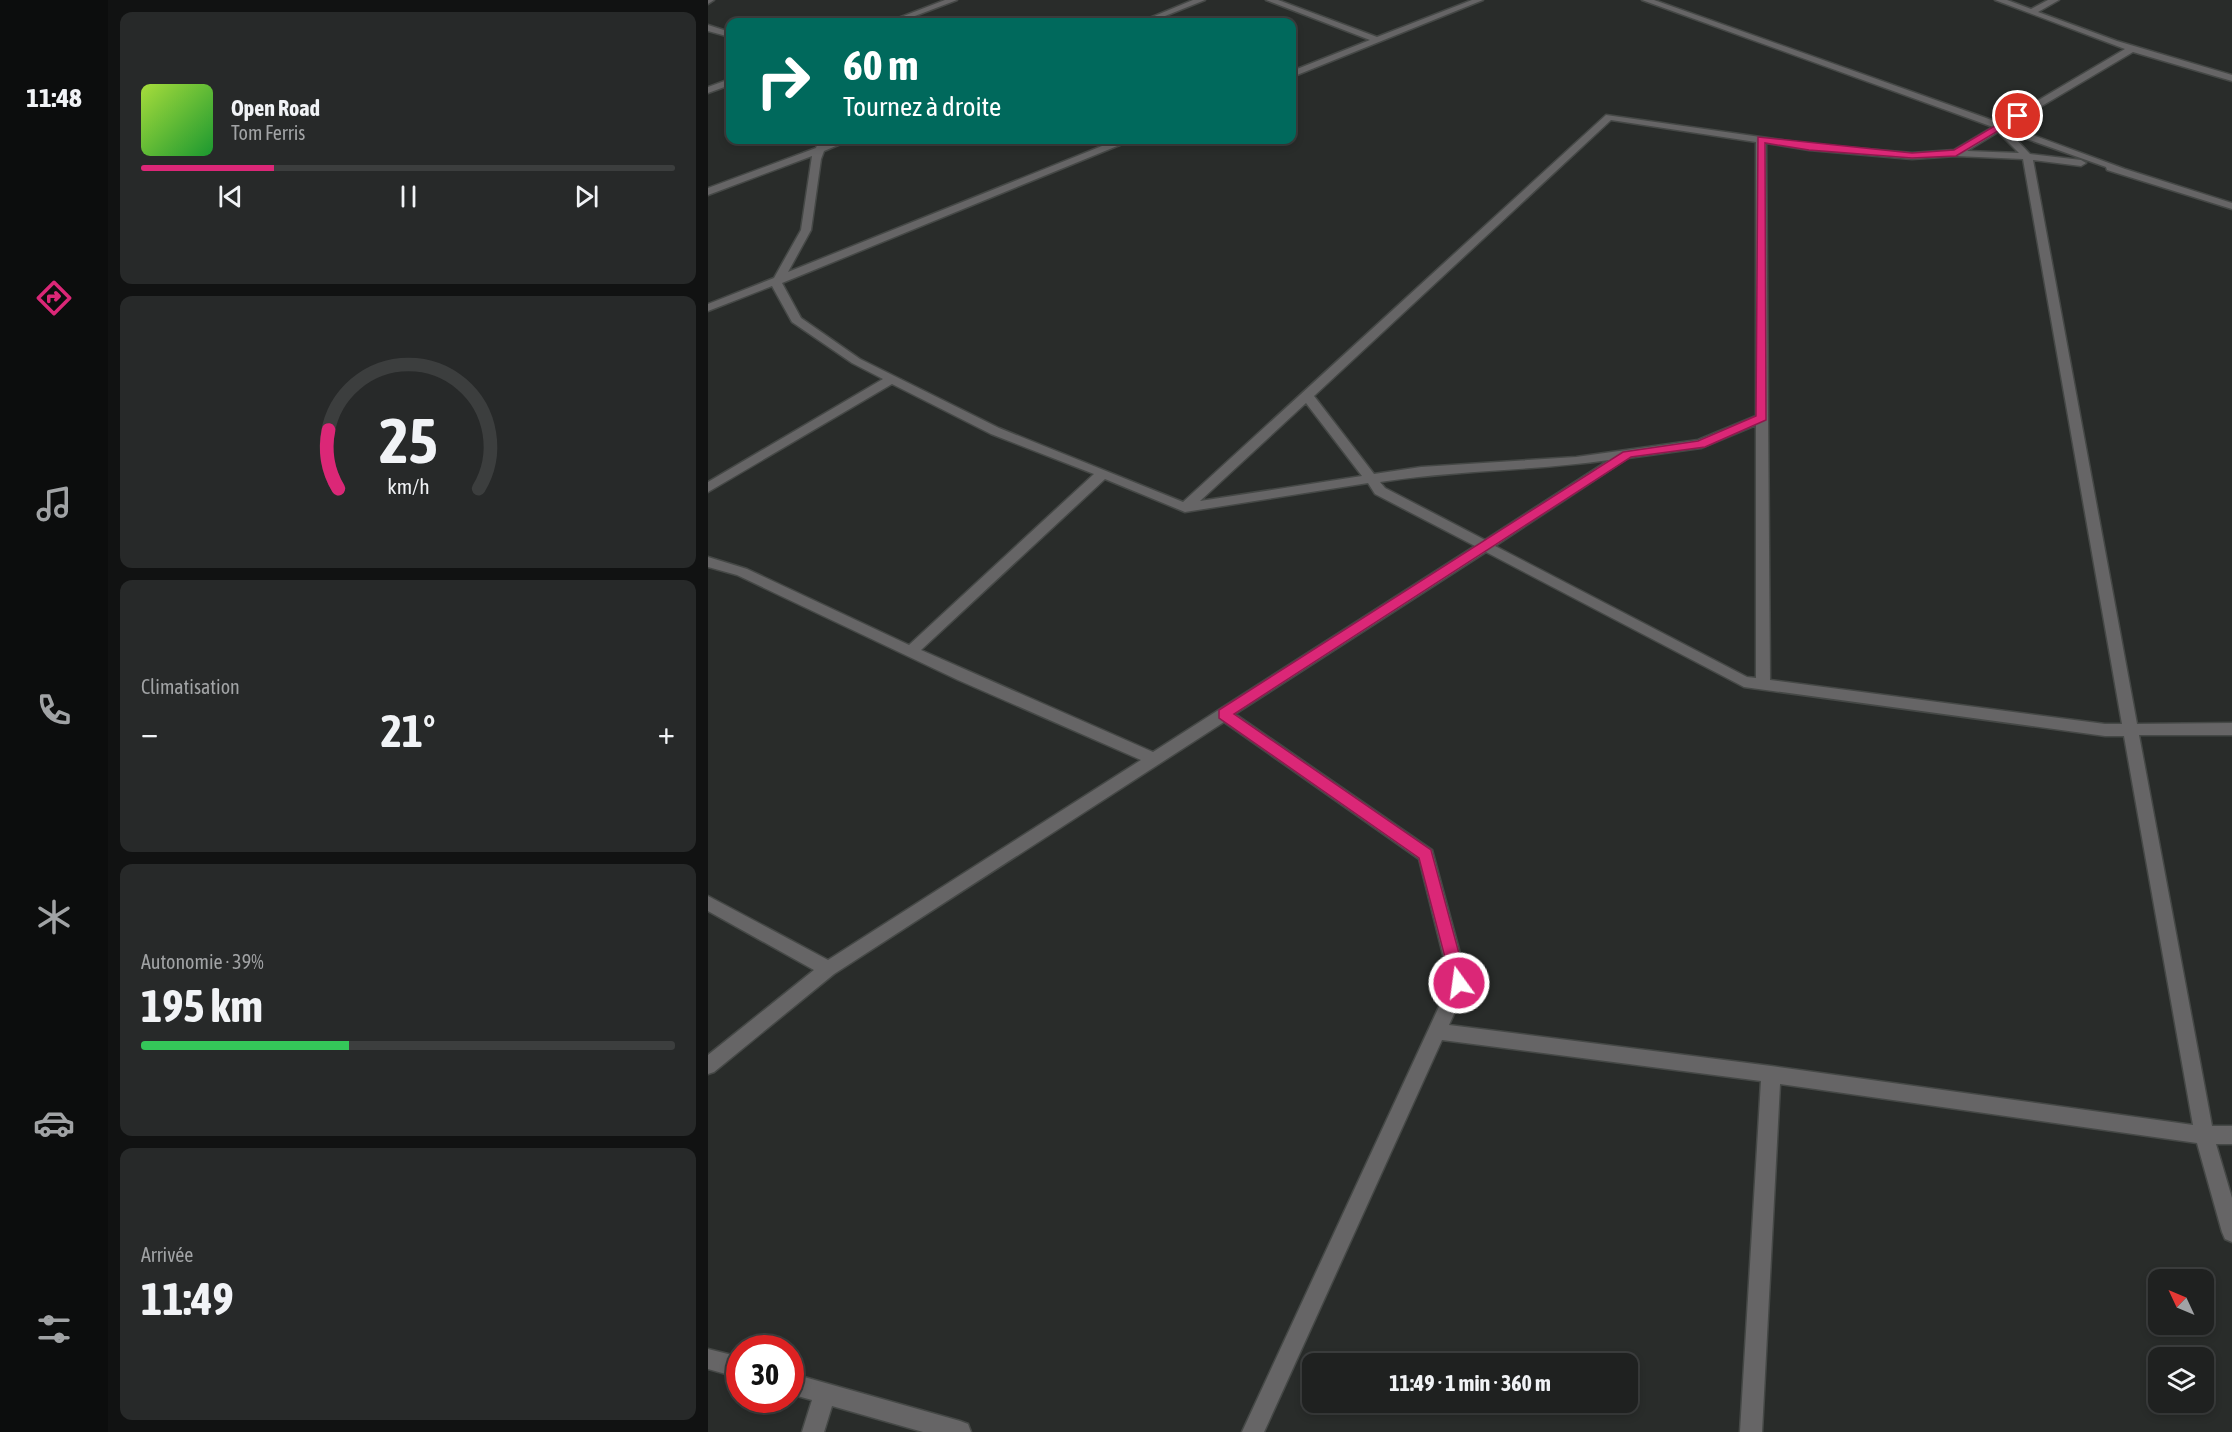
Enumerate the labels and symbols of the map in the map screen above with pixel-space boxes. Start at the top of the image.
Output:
pin [1992,90,2043,141]
position arrow [1427,951,1491,1015]
north arrow [2148,1269,2214,1335]
speed limit sign: 30 [726,1335,804,1413]

